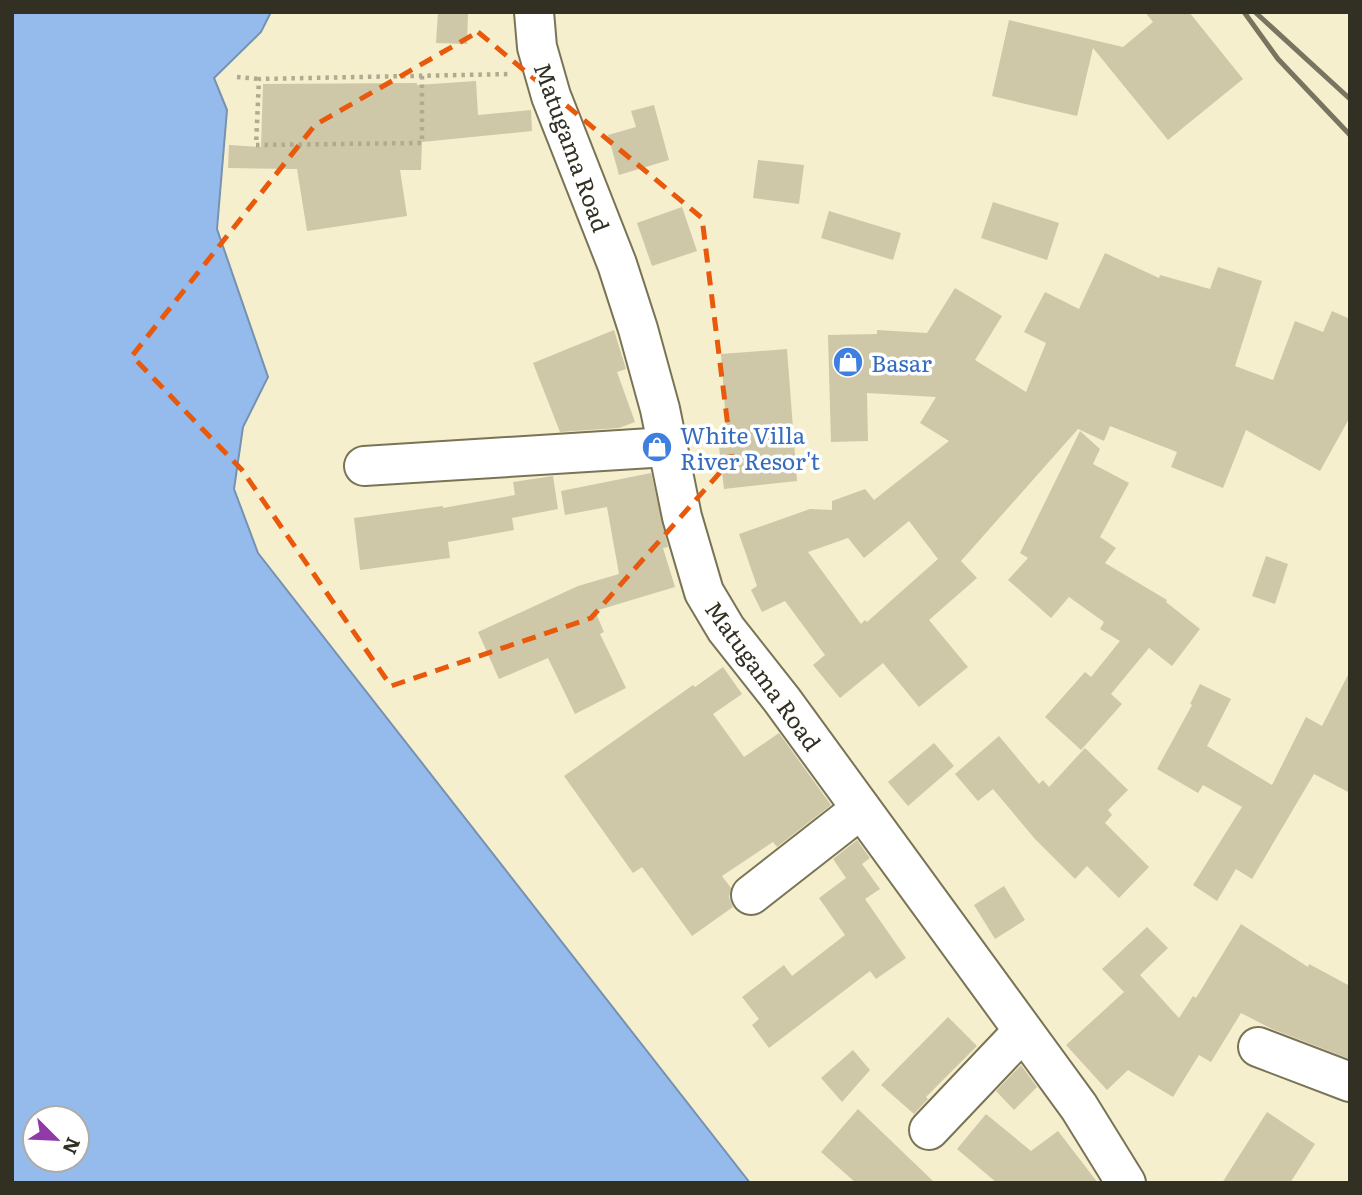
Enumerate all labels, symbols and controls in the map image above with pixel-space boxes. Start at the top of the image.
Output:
street label: Matugama Road [527,58,619,236]
shop icon: Basar [831,345,865,379]
place label: Basar [871,345,932,379]
place label: White Villa River Resor't [680,417,820,477]
shop icon: White Villa River Resor't [640,430,674,464]
street label: Matugama Road [698,593,830,757]
north arrow [21,1104,91,1174]
text: N [56,1133,88,1159]

